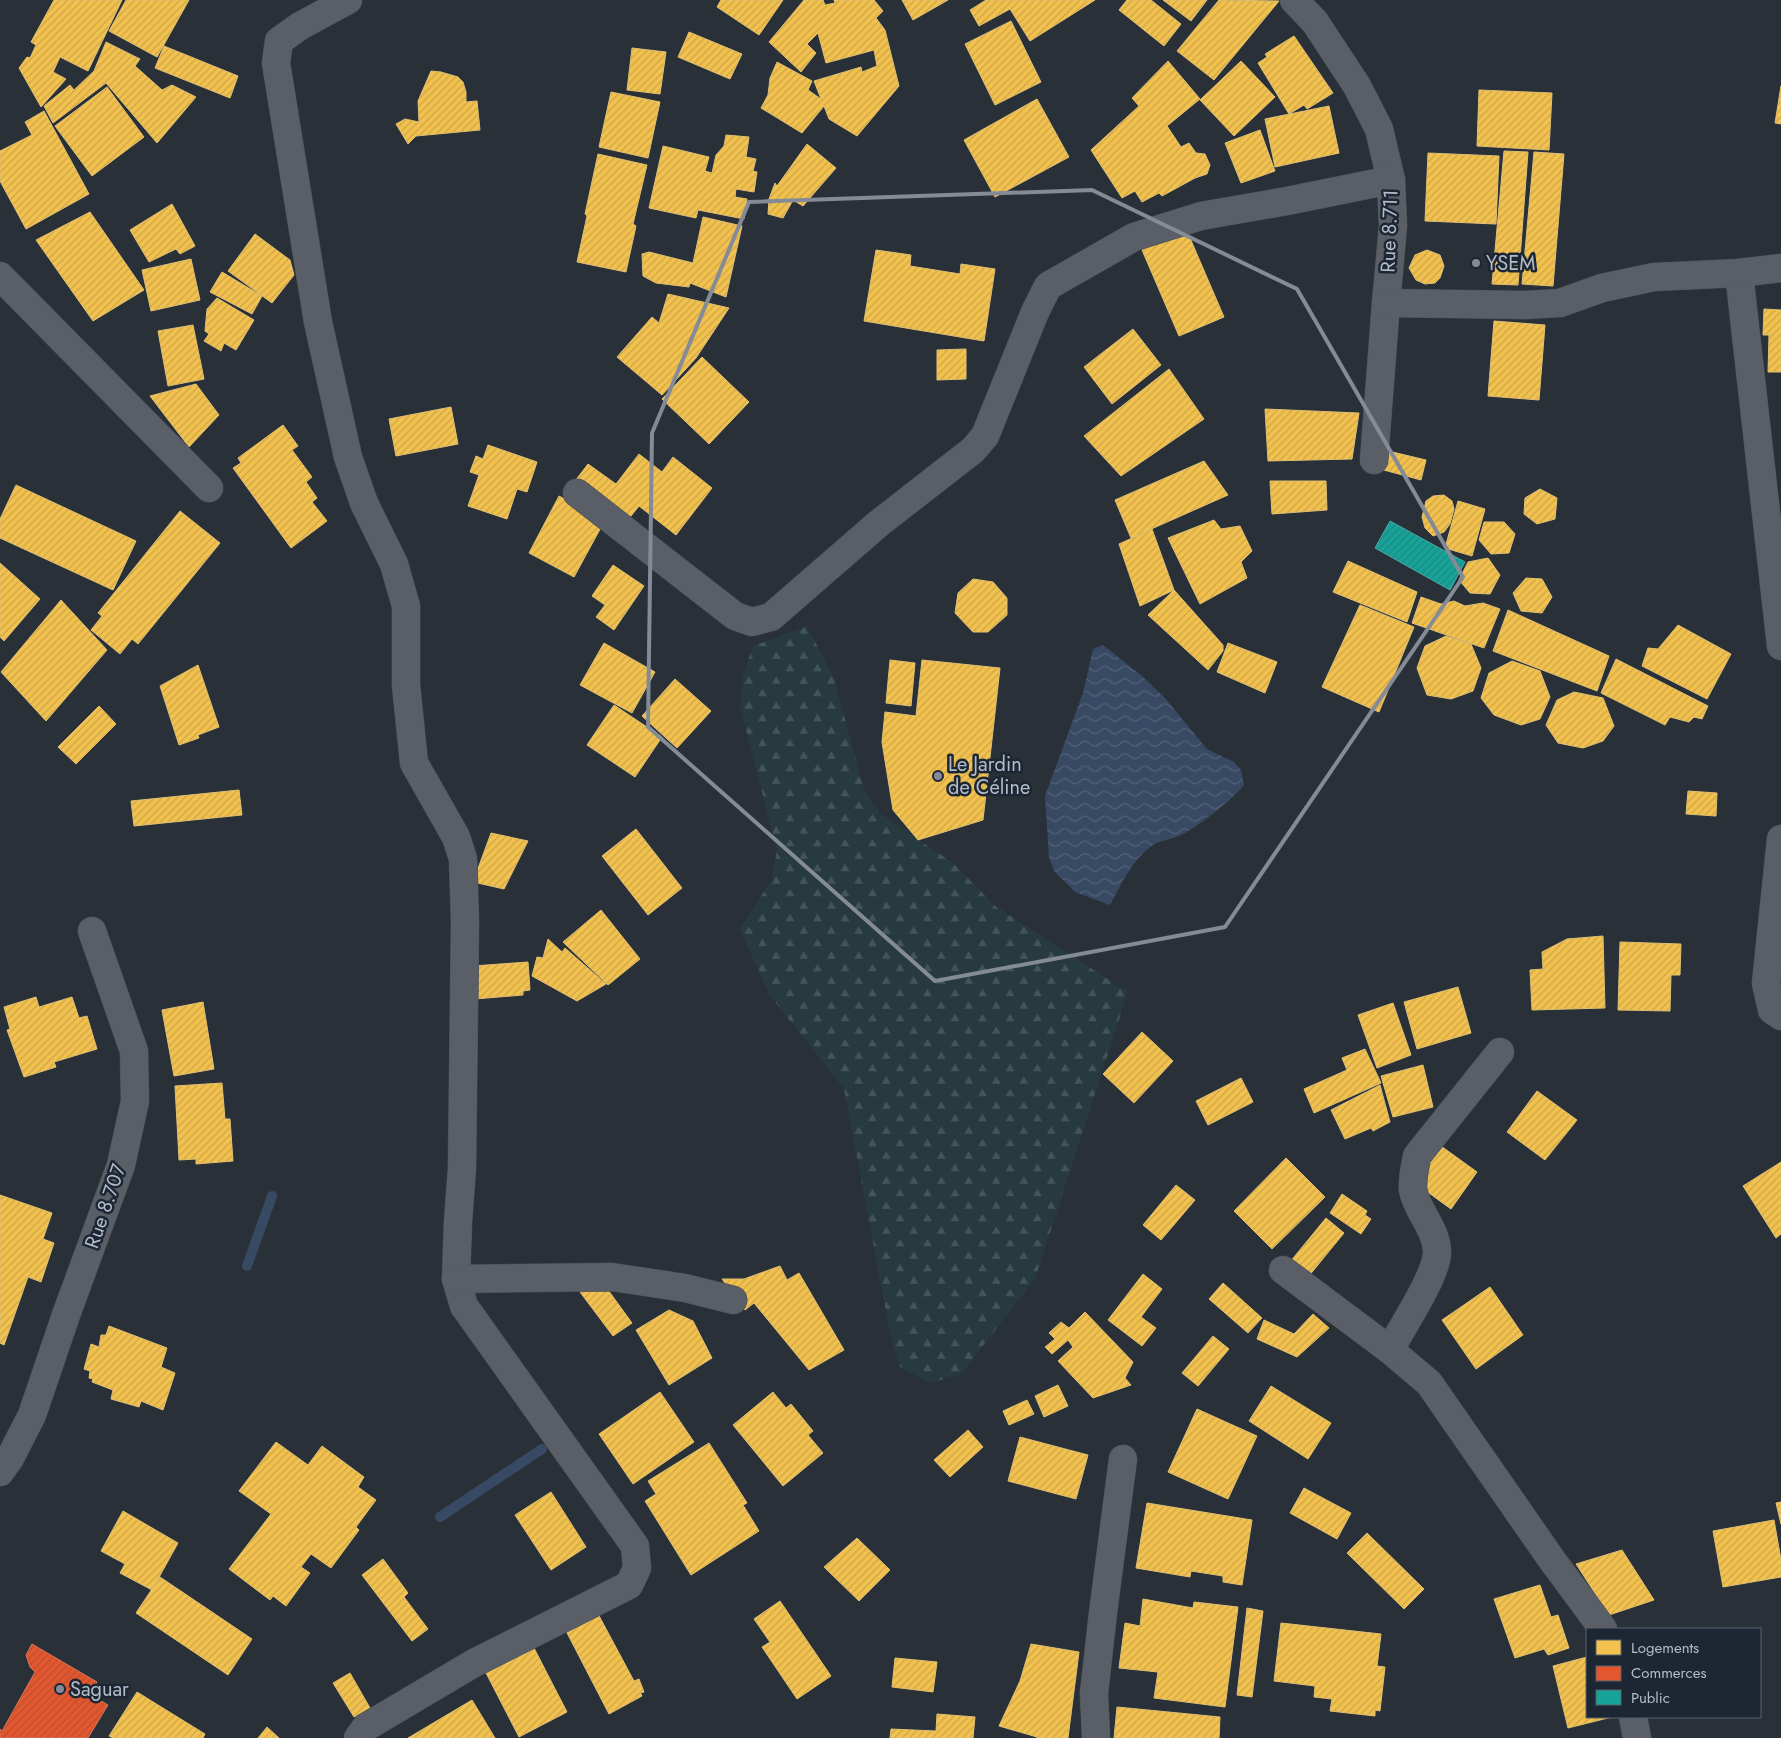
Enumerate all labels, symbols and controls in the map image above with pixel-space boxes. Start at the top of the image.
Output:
street label: Rue 8.711 [1374,189,1405,273]
place label: YSEM [1486,249,1535,278]
marker: YSEM [1470,257,1482,269]
place label: Le Jardin de Céline [948,750,1030,802]
marker: Le Jardin de Céline [932,770,944,782]
street label: Rue 8.707 [77,1160,134,1252]
legend [1586,1628,1761,1718]
text: Logements [1631,1637,1699,1659]
text: Commerces [1631,1662,1706,1684]
place label: Saguar [70,1675,129,1704]
marker: Saguar [54,1683,66,1695]
text: Public [1631,1687,1670,1709]

